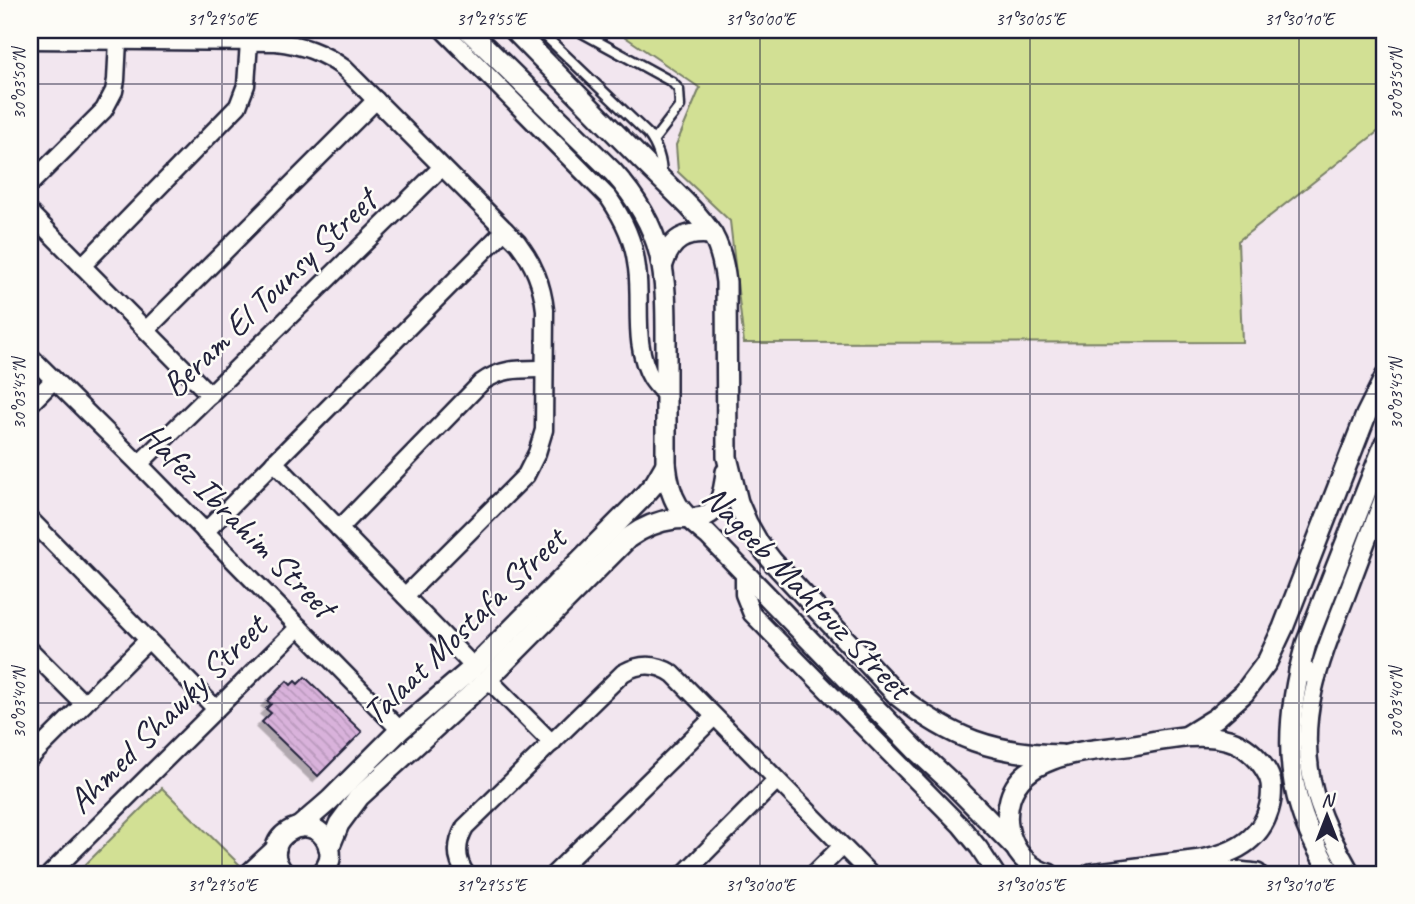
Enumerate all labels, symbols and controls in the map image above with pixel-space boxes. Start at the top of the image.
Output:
text: 31°29'50"E [187,8,259,30]
text: 31°29'55"E [456,8,528,30]
text: 31°30'00"E [725,8,797,30]
text: 31°30'05"E [995,8,1067,30]
text: 31°30'10"E [1264,8,1336,30]
text: 30°03'50"N [8,45,30,119]
text: 30°03'50"N [1385,45,1407,119]
street label: Beram El Tounsy Street [152,176,389,407]
text: 30°03'45"N [8,355,30,429]
text: 30°03'45"N [1385,355,1407,429]
street label: Hafez Ibrahim Street [131,413,349,631]
street label: Nageeb Mahfouz Street [693,475,924,712]
street label: Talaat Mostafa Street [353,515,578,735]
street label: Ahmed Shawky Street [58,602,279,823]
text: 30°03'40"N [8,664,30,738]
text: 30°03'40"N [1385,664,1407,738]
north arrow [1292,782,1362,852]
text: N [1321,788,1336,812]
text: 31°29'50"E [187,874,259,896]
text: 31°29'55"E [456,874,528,896]
text: 31°30'00"E [725,874,797,896]
text: 31°30'05"E [995,874,1067,896]
text: 31°30'10"E [1264,874,1336,896]

